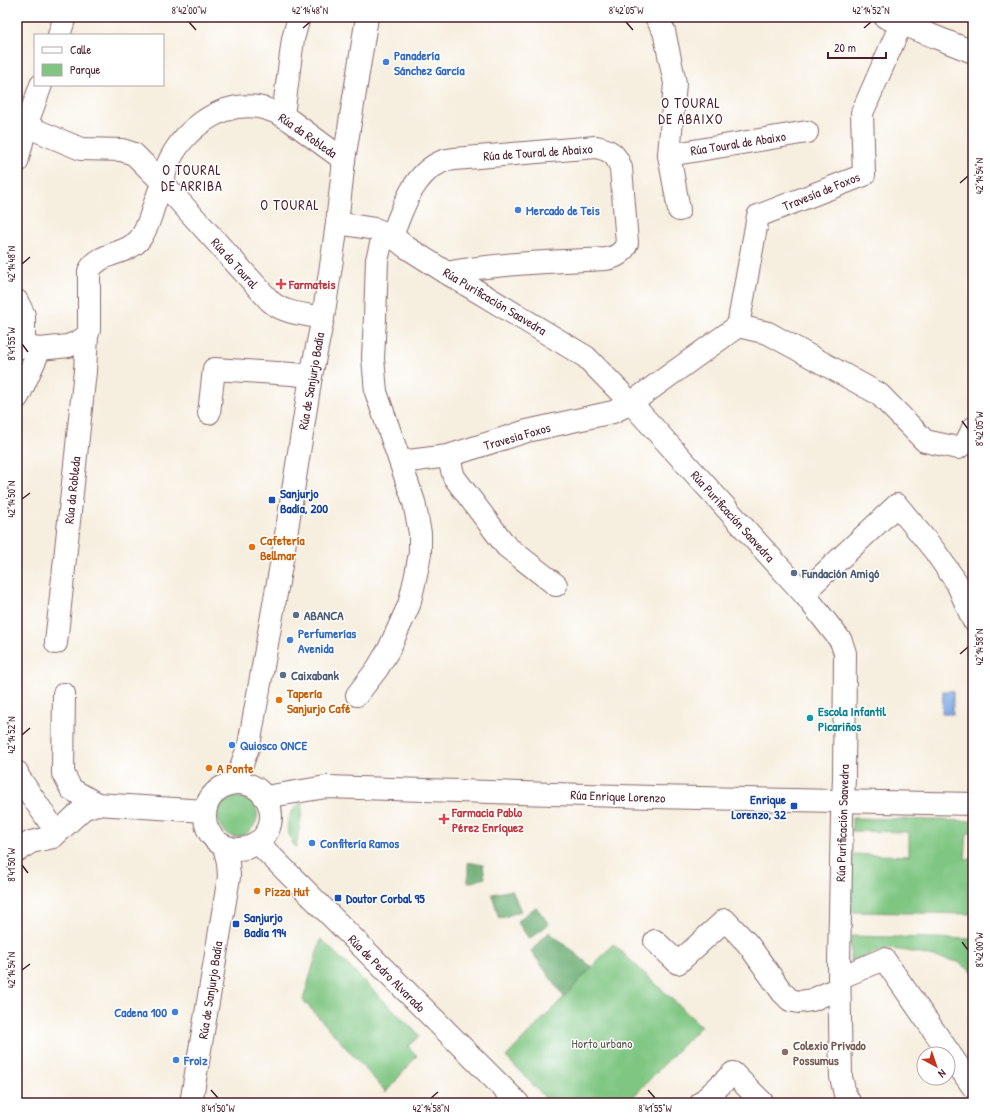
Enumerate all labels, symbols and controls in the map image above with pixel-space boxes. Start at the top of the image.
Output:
text: 8°42'00"W [172,4,207,17]
text: 42°14'48"N [292,4,328,17]
text: 8°42'05"W [609,4,644,17]
text: 42°14'52"N [852,4,890,17]
legend [34,34,164,86]
scale bar [828,34,886,60]
text: 20 m [834,39,856,56]
text: Calle [70,41,91,58]
place label: Panadería Sánchez García [394,46,465,79]
marker: Panadería Sánchez García [381,57,391,67]
text: Parque [70,61,100,78]
district label: O TOURAL DE ABAIXO [658,93,724,128]
street label: Rúa da Robleda [275,108,341,162]
street label: Rúa Toural de Abaixo [689,127,787,159]
street label: Rúa de Toural de Abaixo [483,139,593,165]
text: 42°14'54"N [973,158,986,194]
district label: O TOURAL DE ARRIBA [161,160,223,195]
street label: Travesía de Foxos [780,167,862,215]
district label: O TOURAL [260,195,320,214]
place label: Mercado de Teis [526,201,600,219]
marker: Mercado de Teis [513,205,523,215]
street label: Rúa do Toural [207,234,263,293]
text: 42°14'48"N [5,246,18,282]
street label: Rúa Purificación Saavedra [440,263,550,339]
place label: Farmateis [288,275,335,293]
marker: Farmateis [276,279,286,289]
text: 8°41'55"W [5,327,18,361]
street label: Rúa de Sanjurjo Badía [294,331,328,431]
text: 8°42'05"W [973,411,986,446]
street label: Travesia Foxos [481,418,553,454]
street label: Rúa da Robleda [60,455,84,525]
street label: Rúa Purificación Saavedra [687,466,779,566]
text: 42°14'50"N [5,481,18,517]
place label: Sanjurjo Badía, 200 [280,484,328,517]
marker: Sanjurjo Badía, 200 [267,495,277,505]
place label: Cafetería Bellmar [260,531,306,564]
marker: Cafetería Bellmar [247,542,257,552]
place label: Fundación Amigó [801,564,880,583]
marker: Fundación Amigó [789,568,799,578]
place label: ABANCA [304,606,344,624]
marker: ABANCA [291,610,301,620]
place label: Perfumerías Avenida [298,624,356,657]
text: 42°14'58"N [973,629,986,665]
marker: Perfumerías Avenida [285,635,295,645]
place label: Caixabank [291,666,339,684]
marker: Caixabank [278,670,288,680]
place label: Tapería Sanjurjo Café [286,684,351,717]
marker: Tapería Sanjurjo Café [274,695,284,705]
place label: Escola Infantil Picariños [818,702,887,735]
marker: Escola Infantil Picariños [805,713,815,723]
text: 42°14'52"N [5,716,18,754]
place label: Quiosco ONCE [240,736,307,754]
marker: Quiosco ONCE [227,740,237,750]
place label: A Ponte [217,759,254,777]
marker: A Ponte [204,763,214,773]
street label: Rúa Purificación Saavedra [831,764,853,882]
street label: Rúa Enrique Lorenzo [570,785,666,807]
place label: Enrique Lorenzo, 32 [732,790,787,823]
marker: Enrique Lorenzo, 32 [789,801,799,811]
place label: Farmacia Pablo Pérez Enríquez [451,803,524,837]
marker: Farmacia Pablo Pérez Enríquez [439,814,449,824]
place label: Confitería Ramos [320,834,399,852]
marker: Confitería Ramos [307,838,317,848]
text: 8°41'50"W [5,847,18,882]
place label: Pizza Hut [265,882,310,900]
marker: Pizza Hut [252,886,262,896]
place label: Doutor Corbal 95 [346,889,425,907]
marker: Doutor Corbal 95 [333,893,343,903]
place label: Sanjurjo Badía 194 [244,908,286,941]
marker: Sanjurjo Badía 194 [231,919,241,929]
street label: Rúa de Pedro Alvarado [344,930,430,1016]
text: 8°42'00"W [973,932,986,967]
street label: Rúa de Sanjurjo Badía [193,940,227,1040]
text: 42°14'54"N [5,952,18,988]
place label: Cadena 100 [114,1003,167,1021]
marker: Cadena 100 [170,1007,180,1017]
park label: Horto urbano [572,1034,632,1052]
place label: Colexio Privado Possumus [793,1036,866,1069]
north arrow [916,1046,956,1086]
marker: Colexio Privado Possumus [780,1047,790,1057]
place label: Froiz [183,1051,208,1069]
marker: Froiz [171,1055,181,1065]
text: N [936,1066,949,1081]
text: 8°41'50"W [201,1102,236,1115]
text: 42°14'58"N [413,1102,449,1115]
text: 8°41'55"W [638,1102,672,1115]

